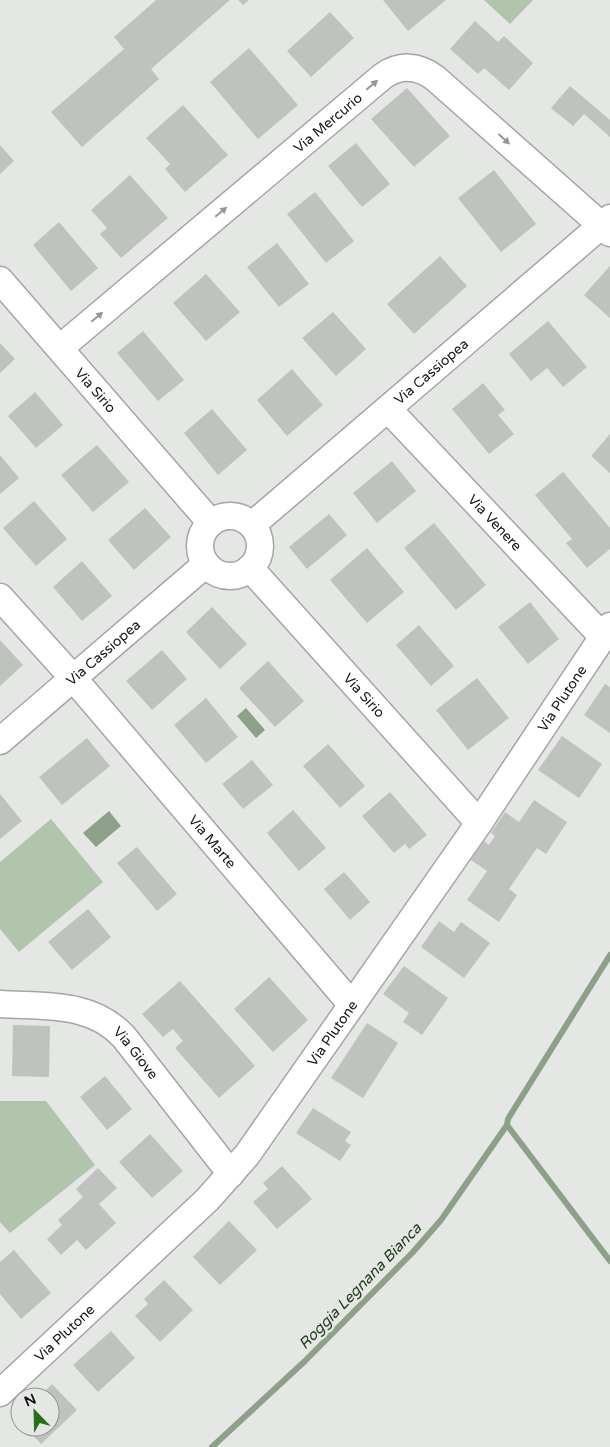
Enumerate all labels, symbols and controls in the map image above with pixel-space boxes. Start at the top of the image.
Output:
one-way arrow [366,80,379,91]
street label: Via Mercurio [290,89,365,156]
one-way arrow [497,133,510,144]
one-way arrow [215,207,228,218]
one-way arrow [90,311,103,322]
street label: Via Cassiopea [391,335,472,408]
street label: Via Sirio [72,364,120,416]
street label: Via Venere [464,491,526,554]
street label: Via Cassiopea [63,616,144,689]
street label: Via Plutone [534,662,590,735]
street label: Via Sirio [340,669,389,721]
street label: Via Marte [185,811,240,872]
street label: Via Plutone [303,997,361,1069]
street label: Via Giove [110,1023,162,1082]
water label: Roggia Legnana Bianca [295,1219,425,1353]
street label: Via Plutone [31,1301,98,1365]
north arrow [10,1387,60,1437]
text: N [22,1390,39,1411]

